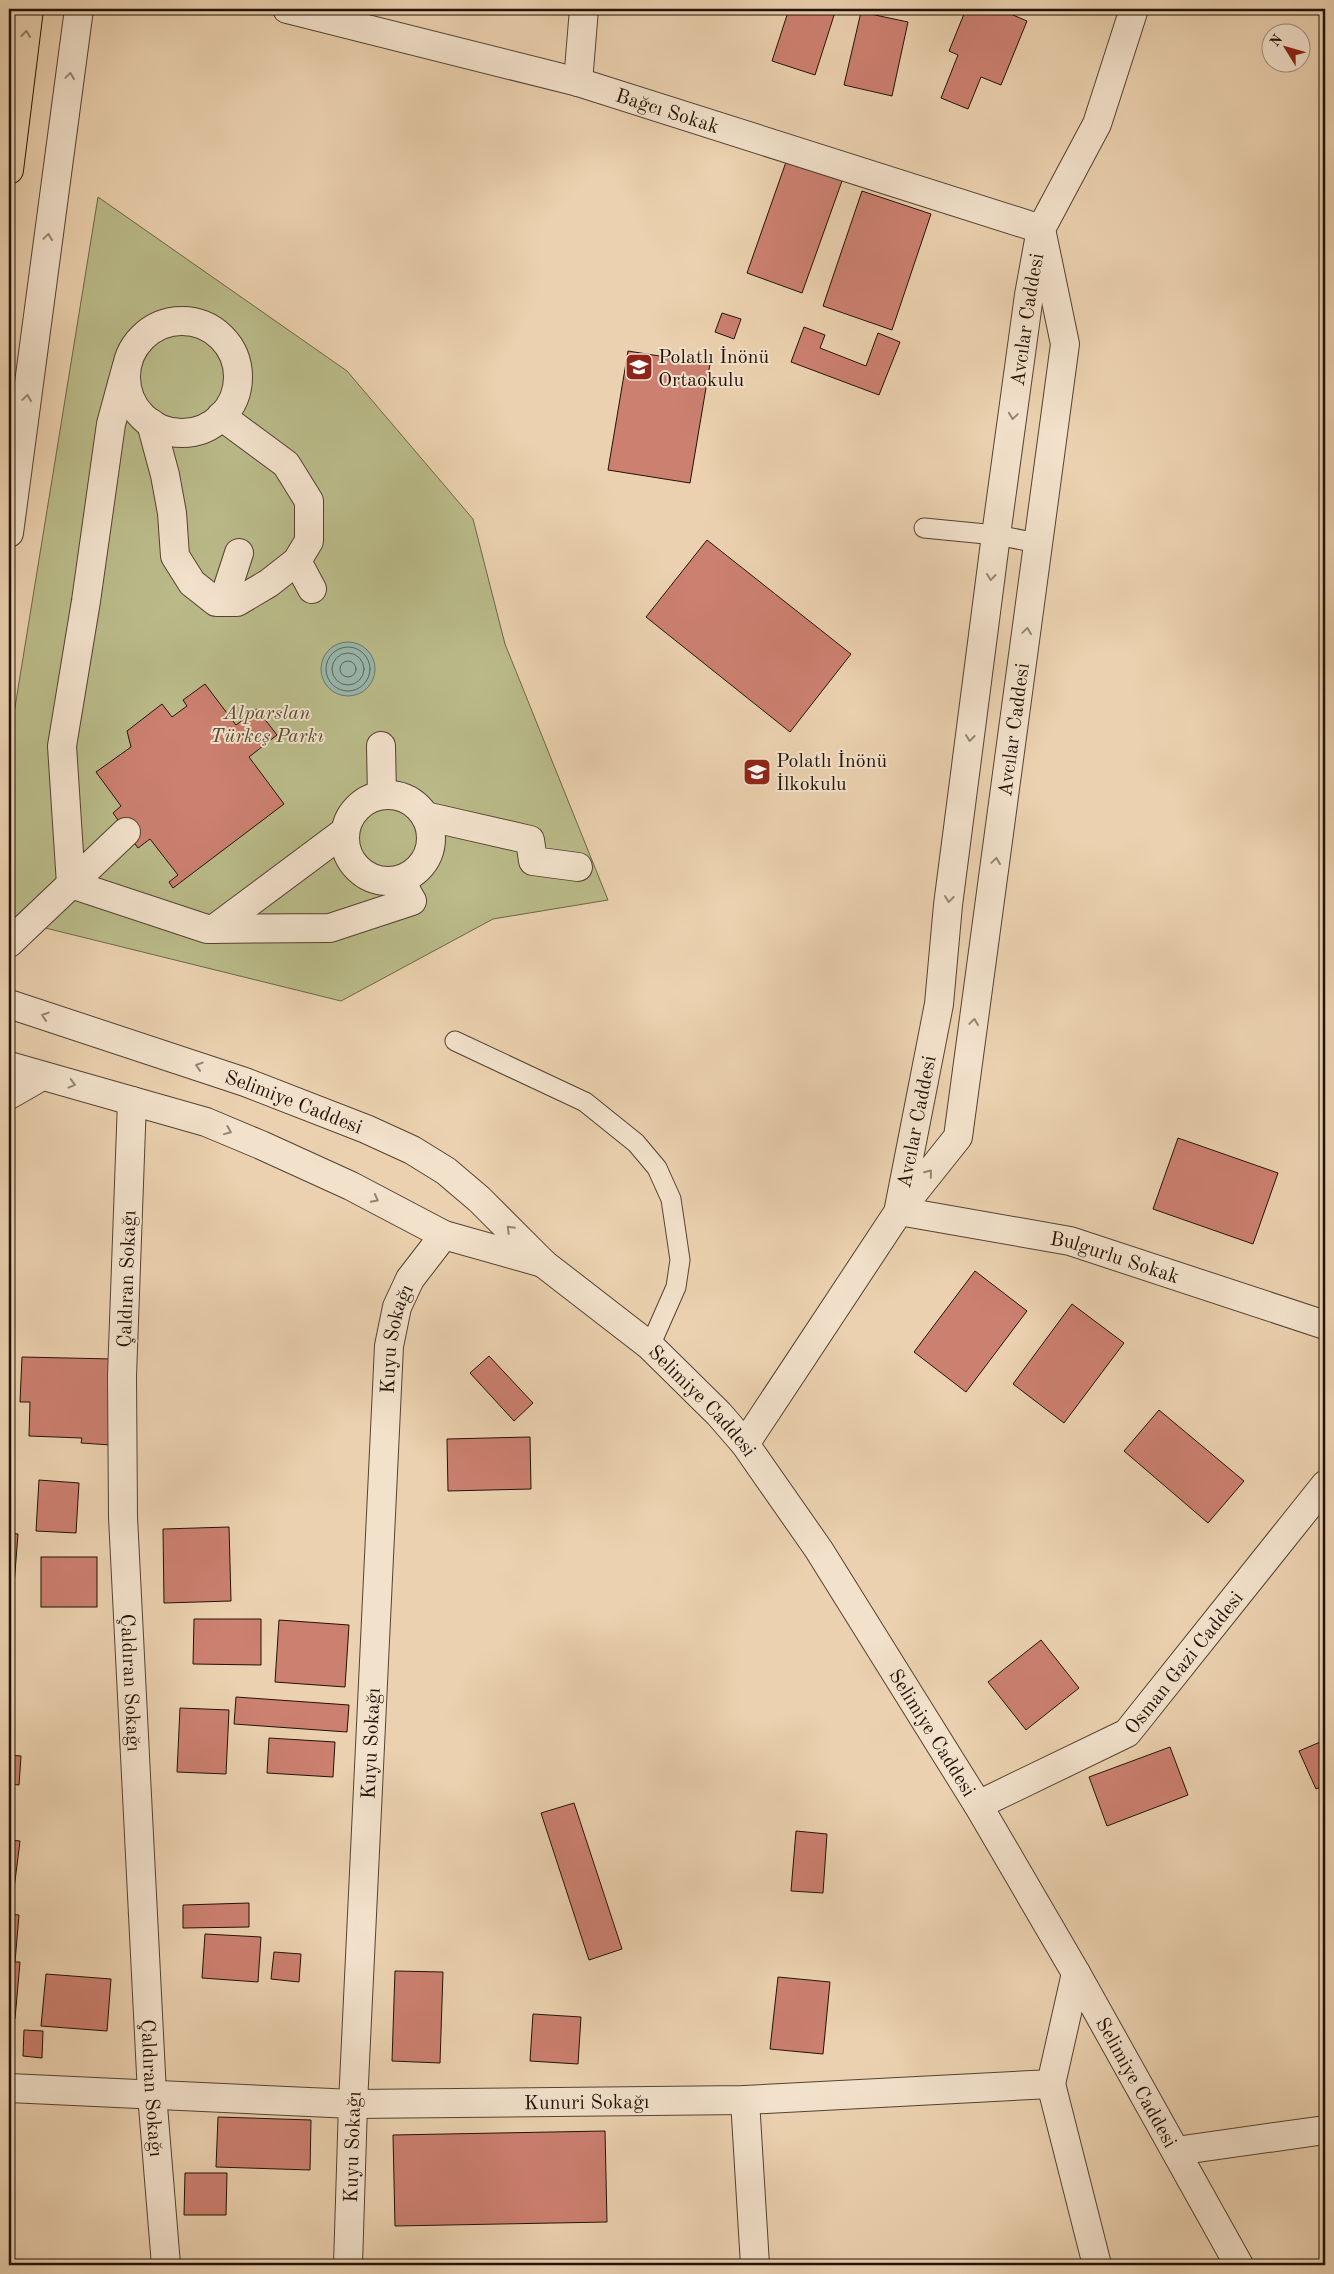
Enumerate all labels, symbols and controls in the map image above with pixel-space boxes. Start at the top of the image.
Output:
north arrow [1262,22,1312,72]
one-way arrow [20,30,31,38]
text: N [1268,32,1285,49]
one-way arrow [64,72,75,80]
street label: Bağcı Sokak [613,87,721,138]
one-way arrow [43,233,53,241]
street label: Avcılar Caddesi [1009,252,1048,388]
place label: Polatlı İnönü Ortaokulu [658,346,770,391]
school or university icon: Polatlı İnönü Ortaokulu [624,352,654,382]
one-way arrow [21,394,32,402]
one-way arrow [1008,412,1018,420]
one-way arrow [986,573,996,581]
one-way arrow [1021,626,1031,635]
street label: Avcılar Caddesi [996,662,1034,798]
park label: Alparslan Türkeş Parkı [210,704,324,747]
one-way arrow [965,734,975,742]
place label: Polatlı İnönü İlkokulu [776,750,888,795]
school or university icon: Polatlı İnönü İlkokulu [742,757,772,787]
one-way arrow [990,857,1000,866]
one-way arrow [944,896,955,904]
one-way arrow [41,1011,50,1021]
one-way arrow [968,1018,979,1026]
street label: Avcılar Caddesi [895,1054,941,1190]
one-way arrow [196,1062,204,1072]
street label: Selimiye Caddesi [222,1068,365,1139]
one-way arrow [68,1079,76,1089]
one-way arrow [223,1125,232,1136]
one-way arrow [924,1170,933,1179]
one-way arrow [370,1193,379,1203]
street label: Çaldıran Sokağı [116,1210,140,1348]
one-way arrow [507,1226,516,1235]
street label: Bulgurlu Sokak [1048,1230,1181,1288]
street label: Kuyu Sokağı [379,1282,418,1394]
street label: Selimiye Caddesi [644,1342,759,1461]
street label: Osman Gazi Caddesi [1122,1588,1248,1739]
street label: Çaldıran Sokağı [116,1613,143,1752]
street label: Selimiye Caddesi [884,1666,978,1801]
street label: Kuyu Sokağı [359,1687,385,1800]
street label: Selimiye Caddesi [1091,2015,1179,2152]
street label: Çaldıran Sokağı [136,2019,165,2158]
street label: Kuyu Sokağı [342,2091,366,2203]
street label: Kunuri Sokağı [524,2093,649,2114]

